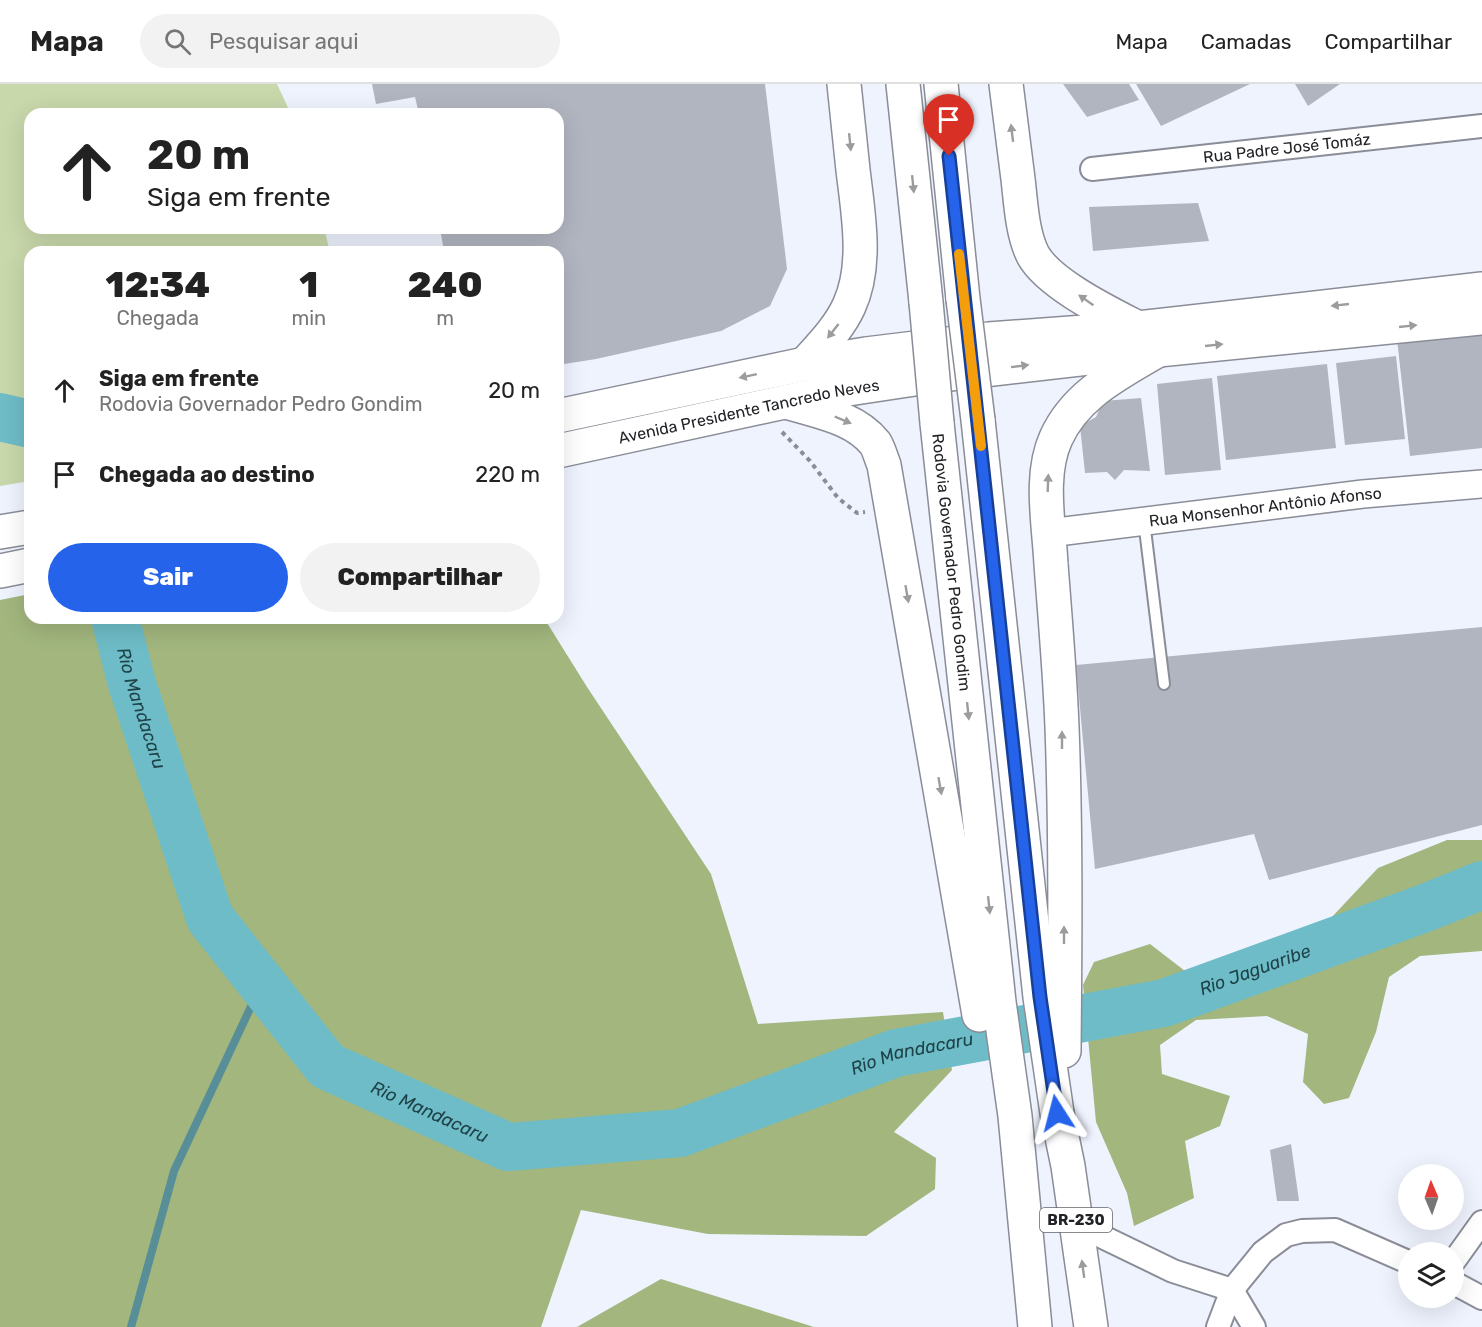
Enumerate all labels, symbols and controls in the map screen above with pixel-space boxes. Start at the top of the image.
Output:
search box [140,14,560,68]
text: Mapa [30,25,104,58]
icon: search [161,25,194,58]
text: Pesquisar aqui [209,28,359,55]
text: Mapa [1115,29,1168,54]
text: Camadas [1201,29,1291,54]
text: Compartilhar [1324,29,1452,54]
pin [923,94,974,156]
icon: arrive [932,103,965,136]
one-way arrow [1007,123,1017,142]
street label: Rua Padre José Tomáz [1202,129,1372,167]
text: 20 m [147,130,250,180]
icon: ahead [48,132,126,210]
one-way arrow [845,133,855,152]
one-way arrow [909,175,918,194]
text: Siga em frente [147,181,331,213]
text: 12:34 [105,263,210,306]
text: 1 [299,263,318,306]
text: 240 [408,263,483,306]
one-way arrow [1078,295,1094,306]
one-way arrow [1331,300,1350,310]
text: Chegada [116,306,199,330]
text: min [291,306,326,330]
text: m [436,306,454,330]
one-way arrow [1398,321,1417,331]
one-way arrow [828,323,840,338]
one-way arrow [1204,340,1223,350]
one-way arrow [1010,361,1029,371]
text: Siga em frente [99,365,259,392]
one-way arrow [738,372,757,381]
icon: ahead [48,374,81,407]
street label: Avenida Presidente Tancredo Neves [617,375,881,448]
text: 20 m [488,377,540,404]
text: Rodovia Governador Pedro Gondim [99,392,422,416]
one-way arrow [834,416,852,425]
street label: Rodovia Governador Pedro Gondim [928,432,975,692]
icon: arrive [48,458,81,491]
text: Chegada ao destino [99,461,315,488]
text: 220 m [475,461,540,488]
one-way arrow [1043,473,1053,492]
street label: Rua Monsenhor Antônio Afonso [1148,483,1382,530]
button: Sair [48,543,288,612]
button: Compartilhar [300,543,540,612]
one-way arrow [902,585,911,604]
water label: Rio Mandacaru [112,645,171,772]
one-way arrow [963,702,973,721]
one-way arrow [1057,731,1067,750]
one-way arrow [936,777,945,796]
one-way arrow [984,896,993,915]
one-way arrow [1059,926,1069,945]
water label: Rio Jaguaribe [1196,940,1314,1000]
water label: Rio Mandacaru [847,1028,975,1080]
water label: Rio Mandacaru [368,1076,492,1148]
position arrow [1025,1081,1089,1145]
north arrow [1398,1164,1464,1230]
map controls [1398,1164,1464,1308]
road number: BR-230 [1040,1208,1112,1232]
button: layers [1398,1242,1464,1308]
one-way arrow [1078,1259,1087,1278]

